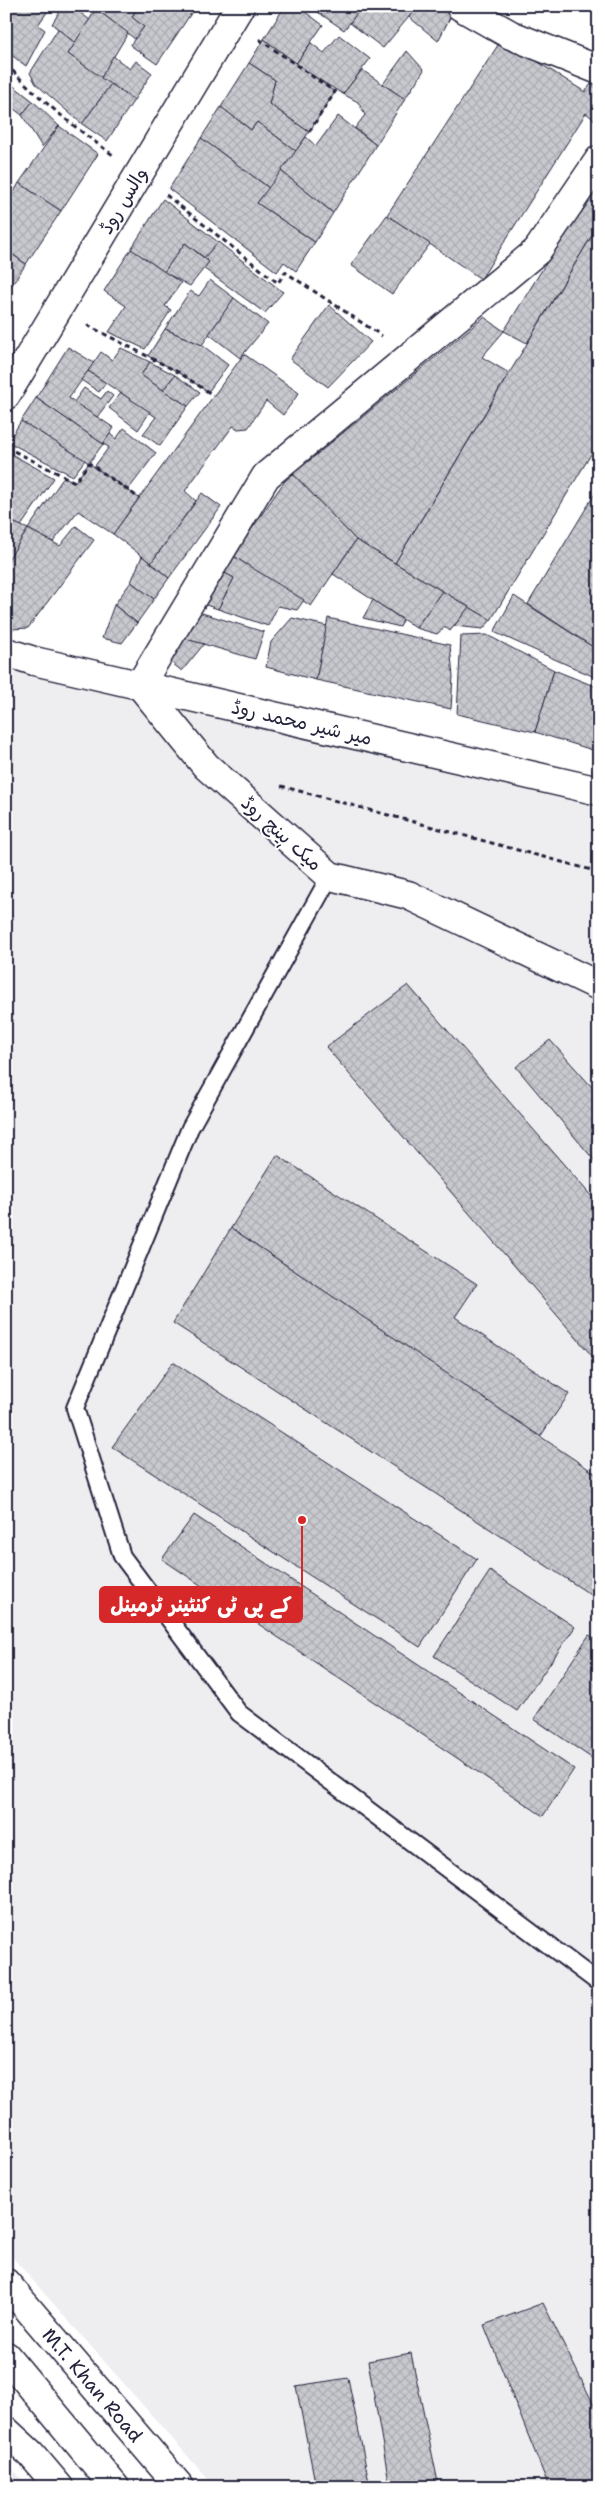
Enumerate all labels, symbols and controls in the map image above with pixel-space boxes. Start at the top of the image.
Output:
street label: والس روڈ [94,162,153,239]
street label: میر شیر محمد روڈ [229,694,375,751]
street label: میک ہینچ روڈ [235,790,327,878]
callout: کے پی ٹی کنٹینر ٹرمینل [100,1587,302,1622]
text: کے پی ٹی کنٹینر ٹرمینل [110,1592,292,1619]
street label: M.T. Khan Road [37,2323,148,2448]

